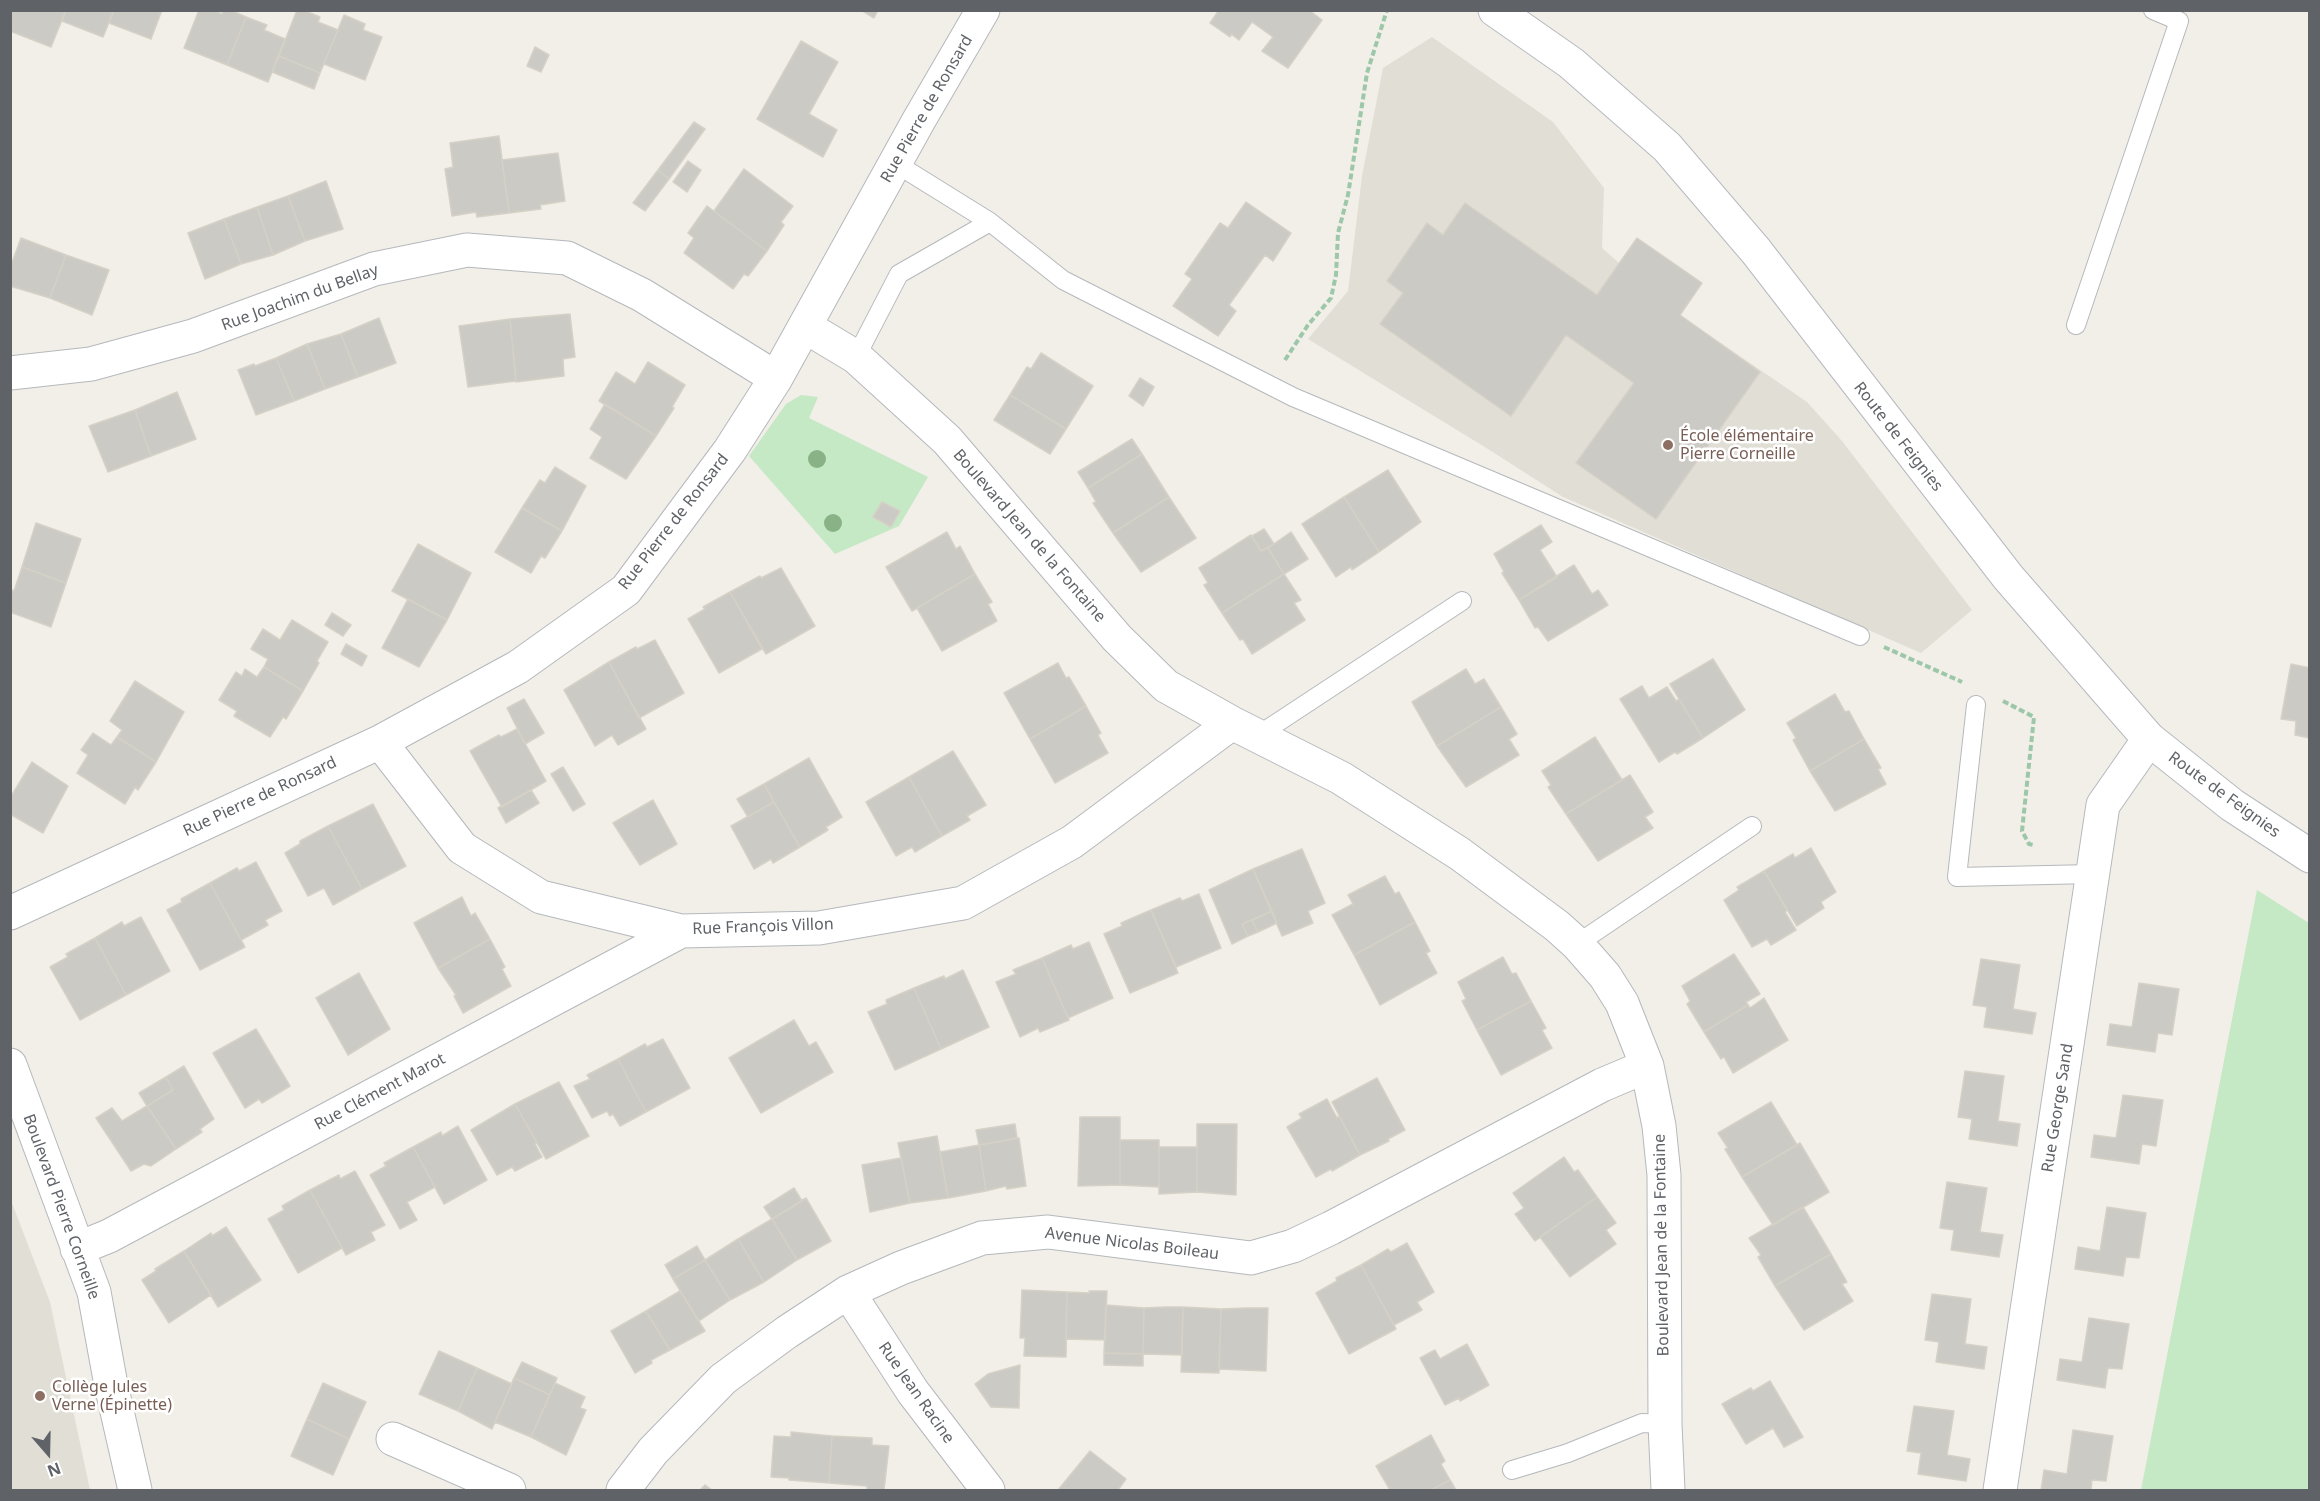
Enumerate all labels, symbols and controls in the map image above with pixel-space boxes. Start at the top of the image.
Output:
street label: Rue Pierre de Ronsard [877,32,977,186]
street label: Rue Joachim du Bellay [219,261,381,335]
street label: Route de Feignies [1849,378,1947,496]
place label: École élémentaire Pierre Corneille [1680,426,1814,464]
marker: École élémentaire Pierre Corneille [1661,438,1675,452]
street label: Boulevard Jean de la Fontaine [949,446,1109,626]
street label: Rue Pierre de Ronsard [615,450,733,594]
street label: Route de Feignies [2164,748,2284,842]
street label: Rue Pierre de Ronsard [180,753,340,841]
street label: Rue François Villon [692,915,834,939]
street label: Rue George Sand [2038,1042,2078,1174]
street label: Rue Clément Marot [311,1049,449,1135]
street label: Boulevard Pierre Corneille [18,1112,104,1302]
street label: Boulevard Jean de la Fontaine [1650,1134,1674,1356]
street label: Avenue Nicolas Boileau [1044,1224,1220,1264]
street label: Rue Jean Racine [874,1339,958,1447]
place label: Collège Jules Verne (Épinette) [52,1377,172,1415]
marker: Collège Jules Verne (Épinette) [33,1389,47,1403]
north arrow [18,1423,78,1483]
text: N [44,1457,64,1482]

